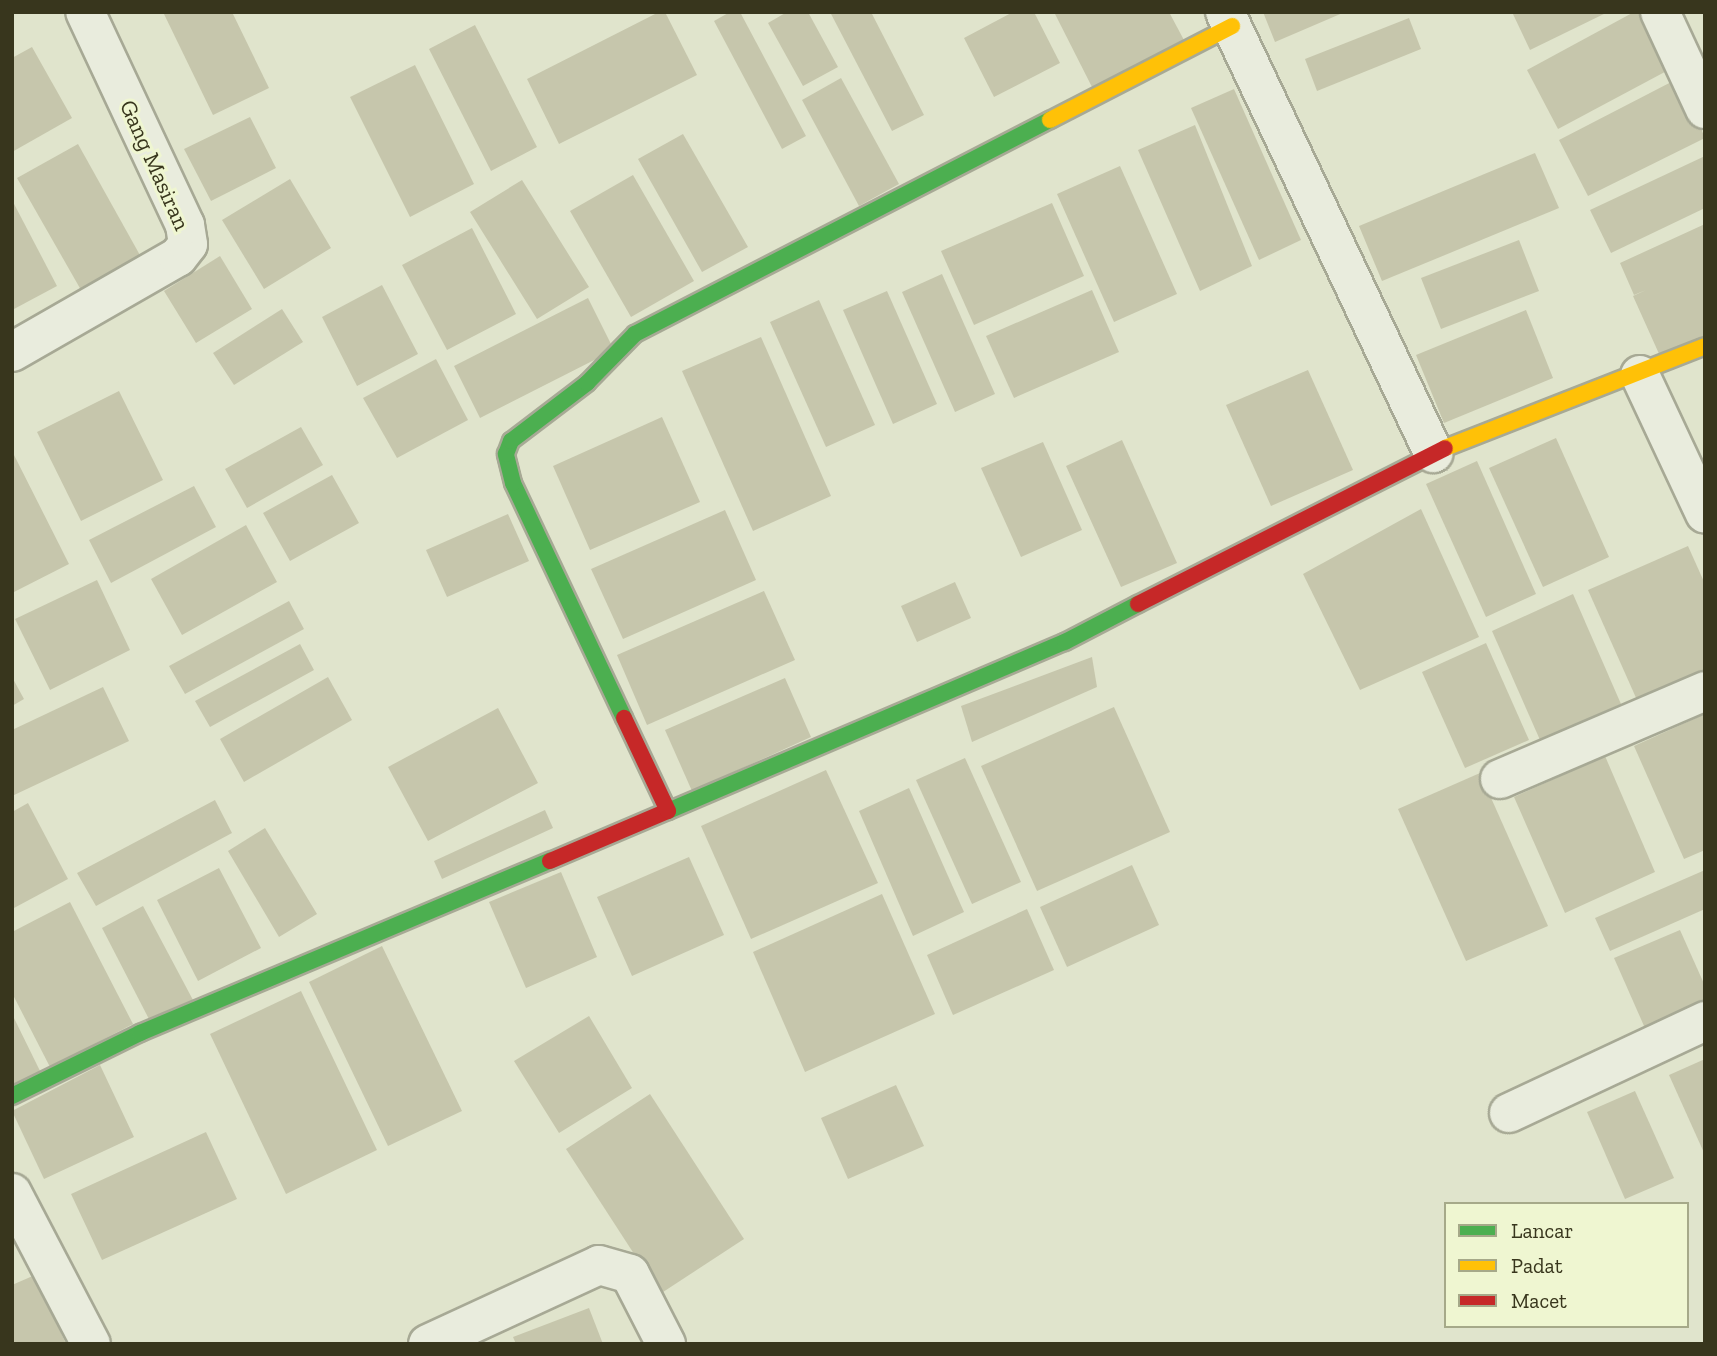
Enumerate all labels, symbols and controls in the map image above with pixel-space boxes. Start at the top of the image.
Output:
street label: Gang Masiran [114,96,196,234]
legend [1444,1202,1689,1328]
text: Lancar [1511,1218,1573,1243]
text: Padat [1511,1253,1563,1278]
text: Macet [1511,1288,1567,1313]

